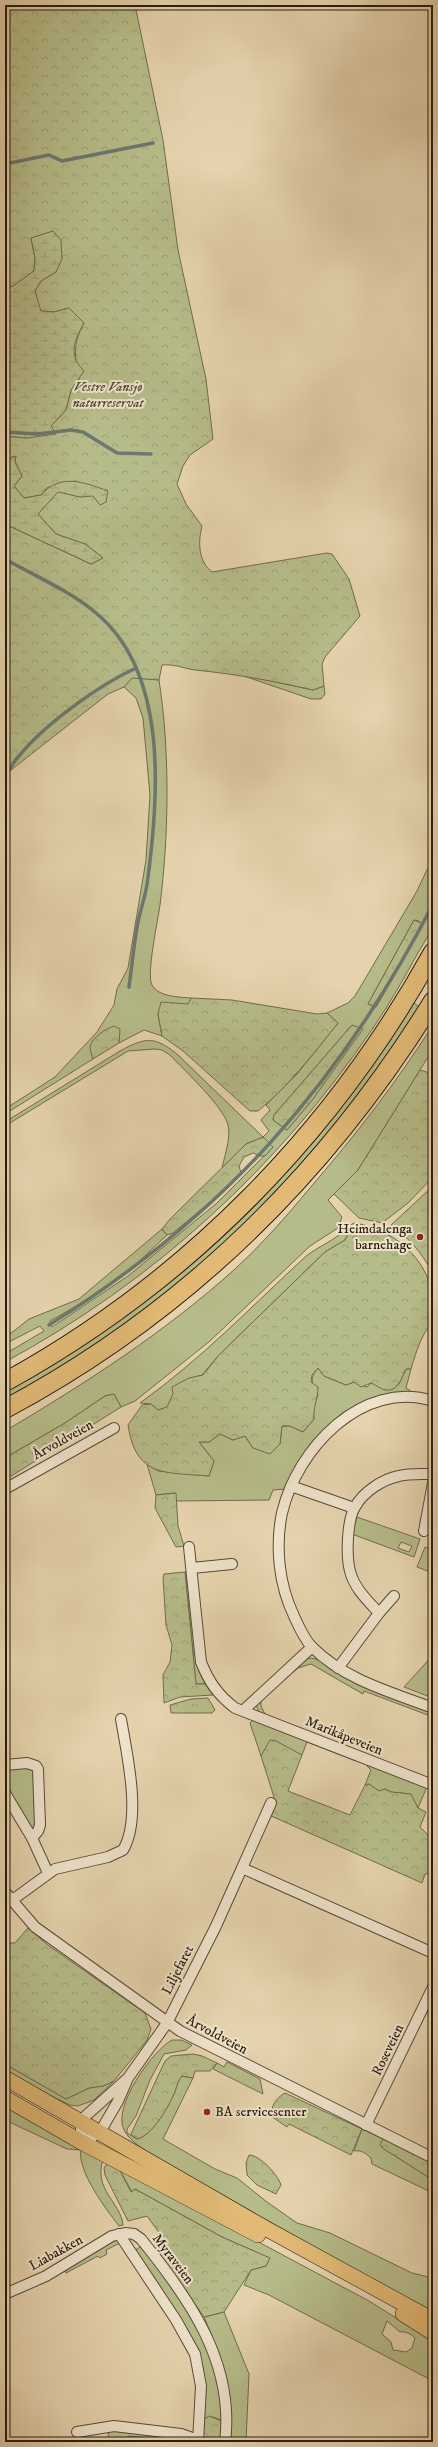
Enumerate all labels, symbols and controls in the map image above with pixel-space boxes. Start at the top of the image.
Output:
park label: Vestre Vansjø naturreservat [72,378,145,412]
place label: Heimdalenga barnehage [338,1220,412,1254]
marker: Heimdalenga barnehage [415,1232,425,1242]
street label: Årvoldveien [29,1416,97,1464]
street label: Marikåpeveien [303,1712,386,1760]
street label: Liljefaret [158,1942,198,1998]
street label: Årvoldveien [183,2011,251,2059]
street label: Roseveien [368,2021,408,2079]
place label: BA servicesenter [215,2103,307,2121]
marker: BA servicesenter [202,2107,212,2117]
street label: Liabakken [26,2230,87,2275]
street label: Myraveien [148,2230,198,2288]

